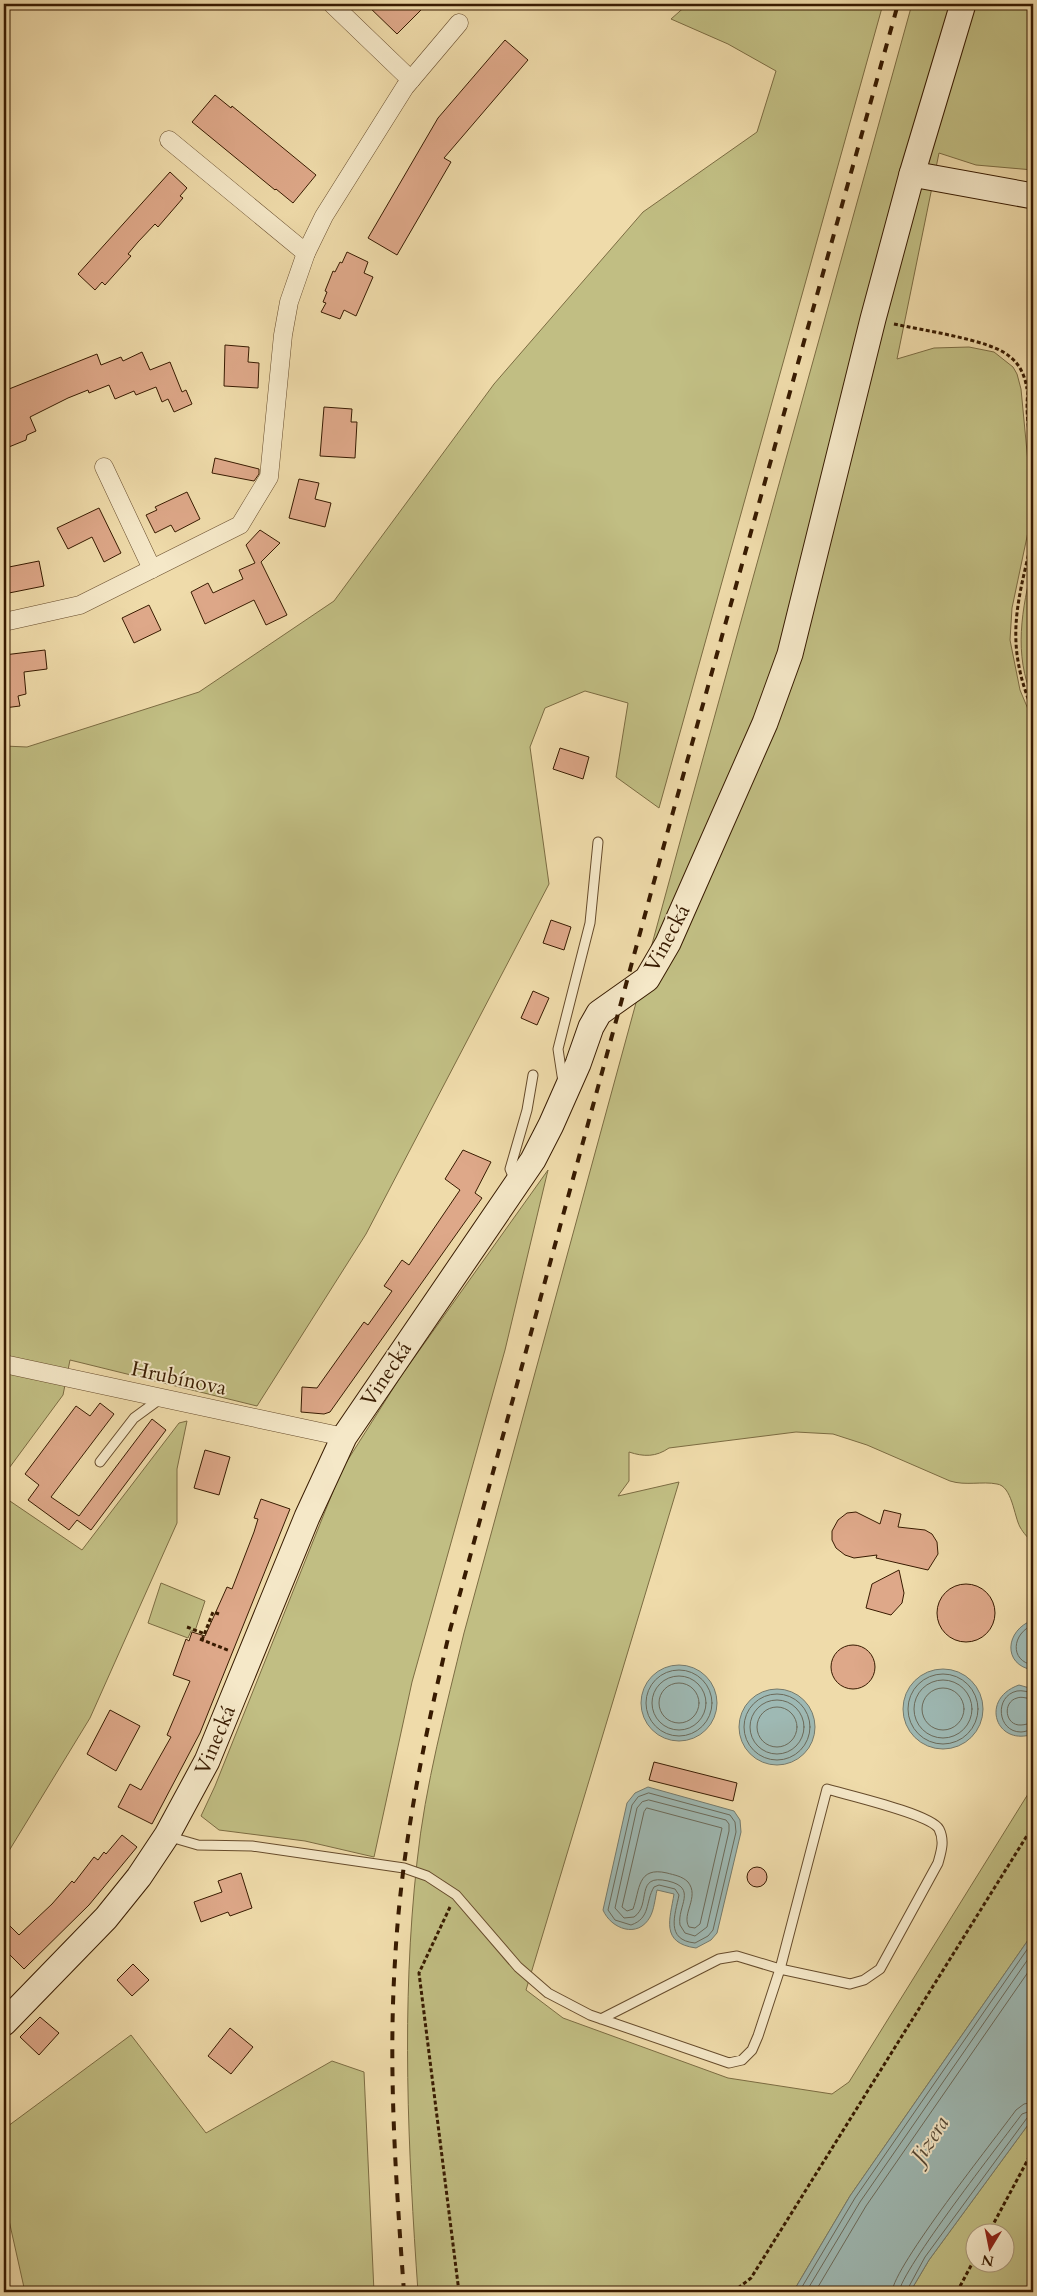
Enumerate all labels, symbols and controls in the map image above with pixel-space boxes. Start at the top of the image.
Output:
street label: Vinecká [638,899,697,977]
street label: Vinecká [354,1336,419,1413]
street label: Hrubínova [128,1354,229,1403]
street label: Vinecká [188,1701,243,1779]
water label: Jizera [901,2110,956,2173]
north arrow [964,2224,1014,2274]
text: N [980,2250,995,2271]

